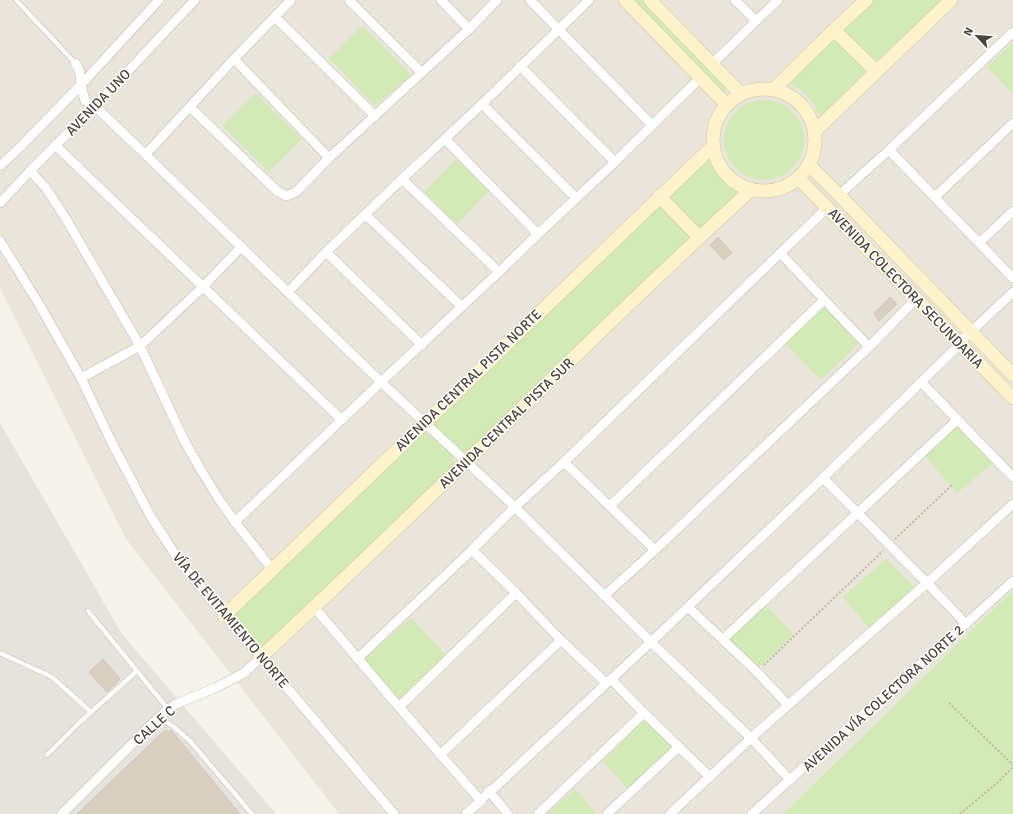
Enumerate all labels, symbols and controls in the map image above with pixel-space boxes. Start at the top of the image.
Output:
north arrow [957,16,997,56]
text: N [961,26,976,38]
street label: AVENIDA UNO [62,65,134,139]
street label: AVENIDA COLECTORA SECUNDARIA [824,205,987,372]
street label: AVENIDA CENTRAL PISTA NORTE [392,306,545,455]
street label: AVENIDA CENTRAL PISTA SUR [435,355,577,492]
street label: VÍA DE EVITAMIENTO NORTE [169,549,292,692]
street label: AVENIDA VÍA COLECTORA NORTE 2 [799,621,967,775]
street label: CALLE C [130,702,179,749]

